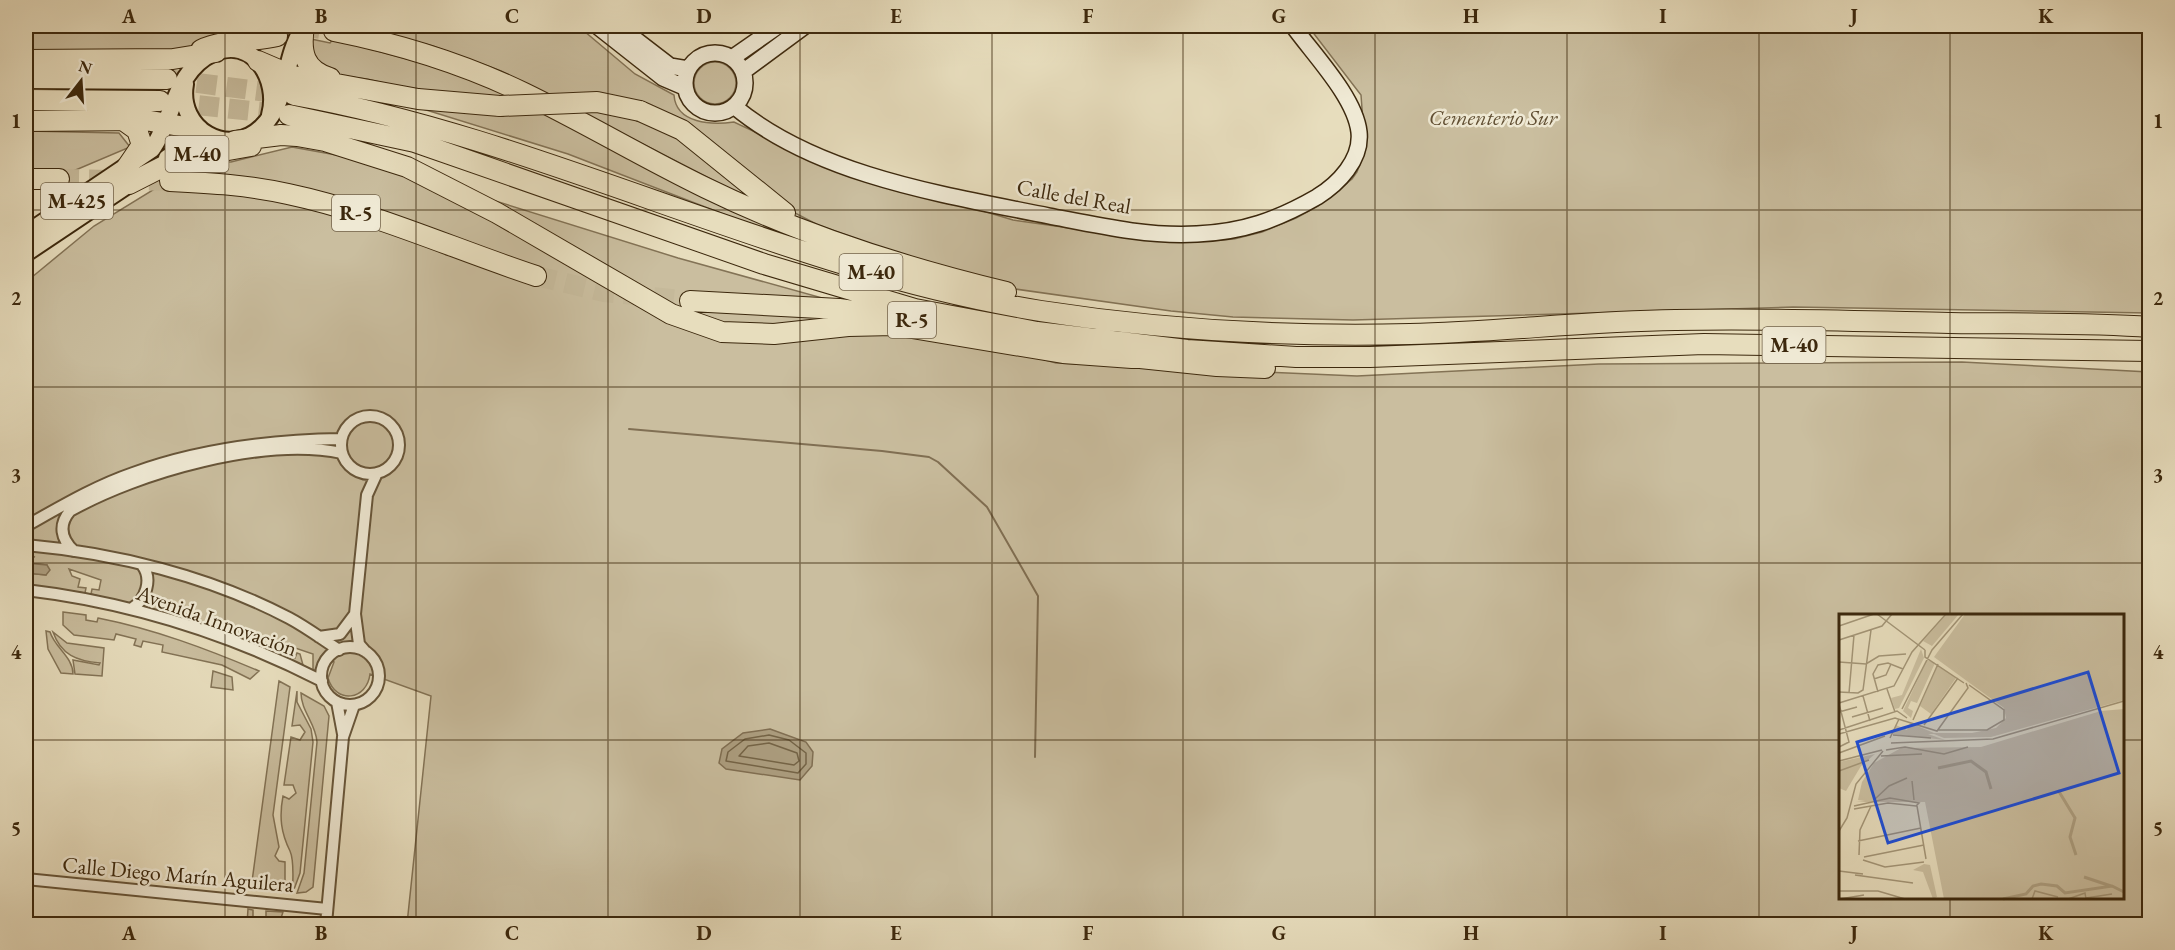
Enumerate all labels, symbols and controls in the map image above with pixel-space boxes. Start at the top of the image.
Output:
text: A [121,3,137,29]
text: B [315,3,327,29]
text: C [505,3,519,29]
text: D [696,3,712,29]
text: E [890,3,902,29]
text: F [1083,3,1094,29]
text: G [1272,3,1286,29]
text: H [1463,3,1479,29]
text: I [1659,3,1667,29]
text: J [1848,3,1858,29]
text: K [2038,3,2054,29]
north arrow [51,51,111,111]
text: N [76,55,95,79]
park label: Cementerio Sur [1429,103,1559,132]
text: 1 [11,108,21,134]
text: 1 [2153,108,2163,134]
road number: M-40 [166,136,228,172]
street label: Calle del Real [1014,172,1133,221]
road number: M-425 [41,183,113,219]
road number: R-5 [332,195,380,231]
road number: M-40 [840,254,902,290]
text: 2 [11,285,22,311]
text: 2 [2153,285,2164,311]
road number: R-5 [888,302,936,338]
road number: M-40 [1762,327,1826,363]
text: 3 [11,462,21,488]
text: 3 [2153,462,2163,488]
street label: Avenida Innovación [132,578,301,663]
inset map [1839,614,2124,899]
text: 4 [11,639,22,665]
text: 4 [2153,639,2164,665]
text: 5 [11,815,21,841]
text: 5 [2153,815,2163,841]
street label: Calle Diego Marín Aguilera [61,850,295,899]
text: A [121,920,137,946]
text: B [315,920,327,946]
text: C [505,920,519,946]
text: D [696,920,712,946]
text: E [890,920,902,946]
text: F [1083,920,1094,946]
text: G [1272,920,1286,946]
text: H [1463,920,1479,946]
text: I [1659,920,1667,946]
text: J [1848,920,1858,946]
text: K [2038,920,2054,946]

